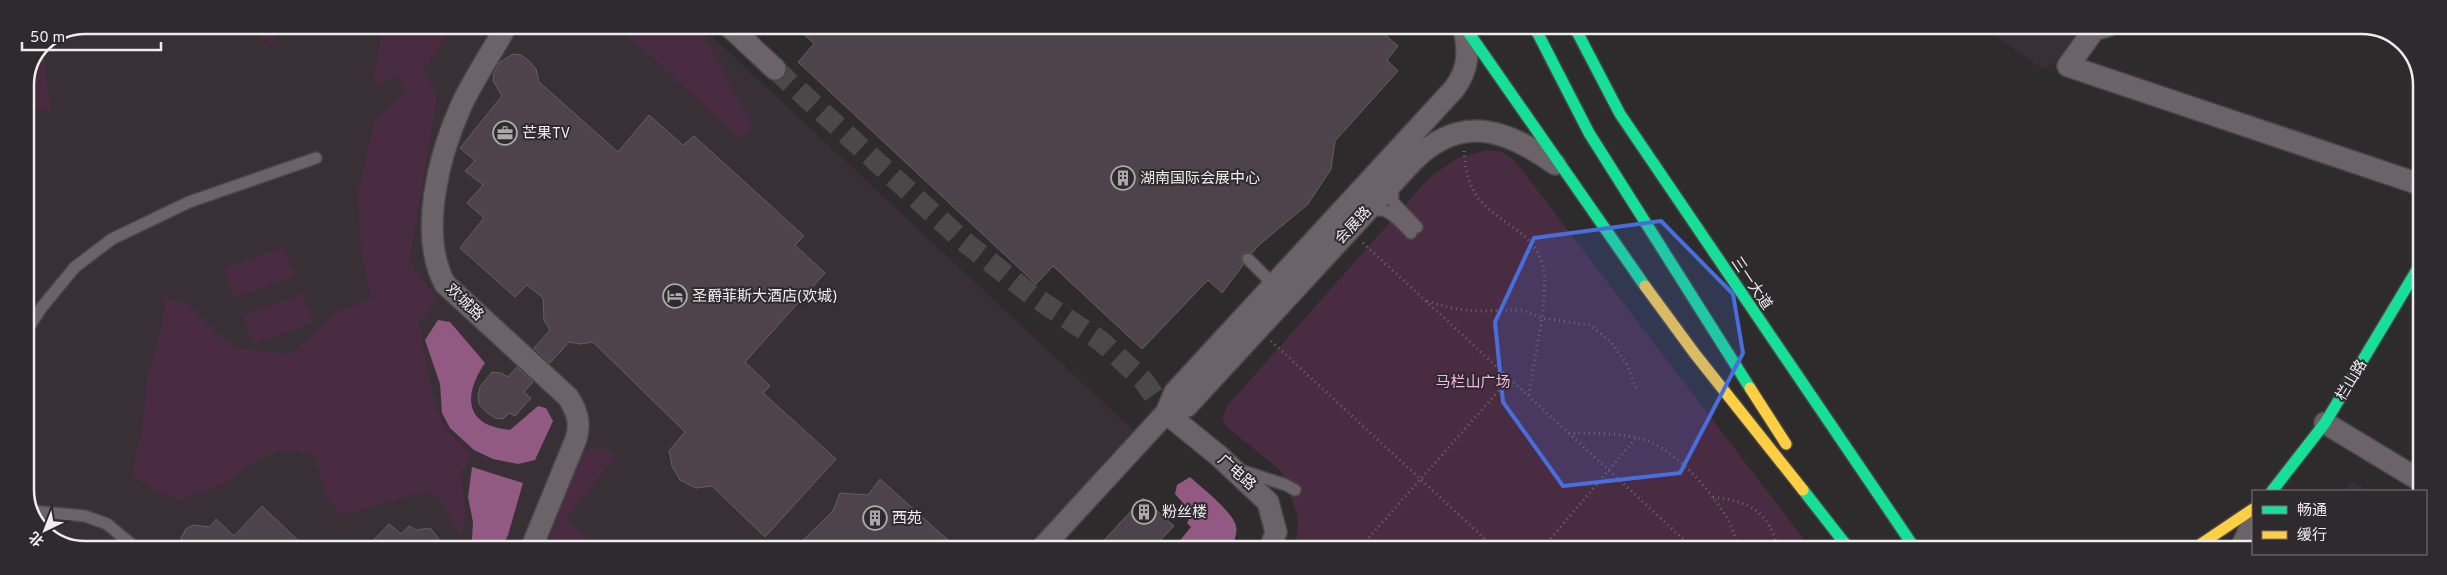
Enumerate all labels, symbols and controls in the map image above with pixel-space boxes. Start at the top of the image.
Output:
scale bar [22,20,161,52]
text: 50 m [30,29,65,48]
office icon: 芒果TV [492,120,518,146]
place label: 芒果TV [522,125,571,144]
building icon: 湖南国际会展中心 [1110,165,1136,191]
place label: 湖南国际会展中心 [1140,170,1260,189]
street label: 会展路 [1332,203,1376,249]
street label: 三一大道 [1726,254,1775,314]
street label: 欢城路 [441,281,487,326]
hotel icon: 圣爵菲斯大酒店(欢城) [662,283,688,309]
place label: 圣爵菲斯大酒店(欢城) [692,288,837,307]
street label: 栏山路 [2333,357,2372,405]
park label: 马栏山广场 [1435,374,1511,393]
street label: 广电路 [1213,451,1259,495]
legend [2252,490,2427,555]
building icon: 粉丝楼 [1131,499,1157,525]
text: 畅通 [2297,502,2327,521]
place label: 粉丝楼 [1162,504,1207,523]
north arrow [20,505,70,555]
building icon: 西苑 [862,505,888,531]
place label: 西苑 [892,510,922,529]
text: 北 [26,527,48,549]
text: 缓行 [2297,527,2327,546]

